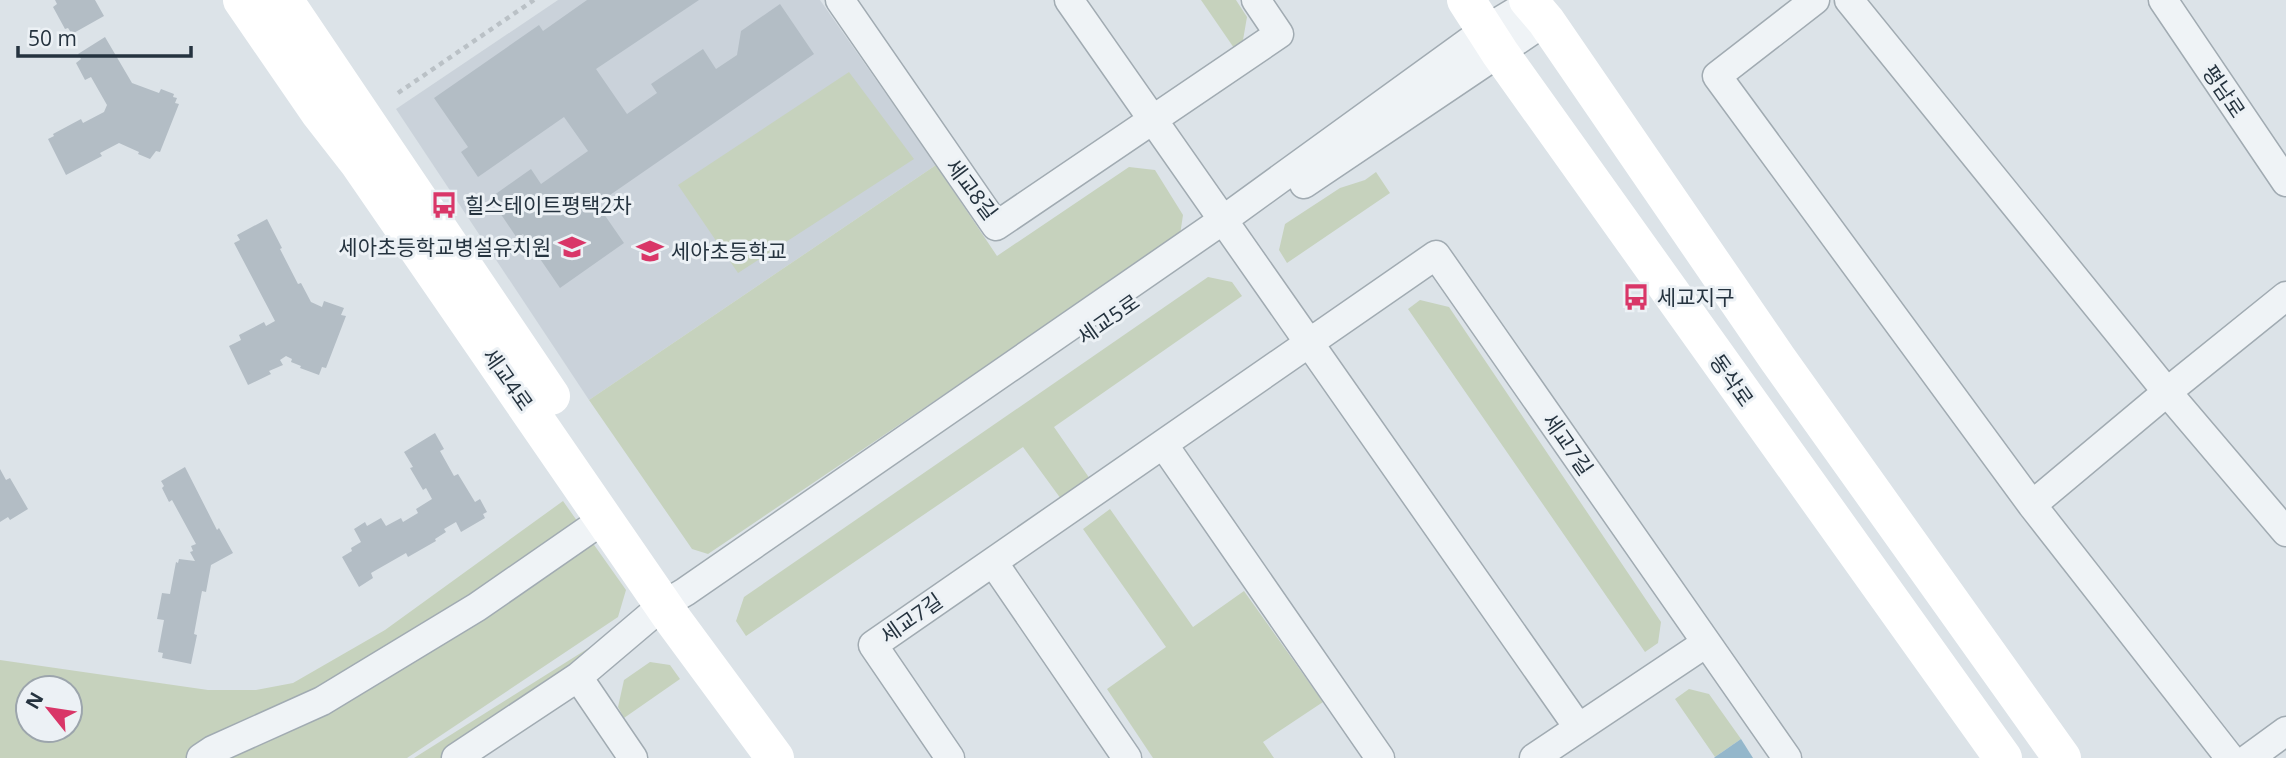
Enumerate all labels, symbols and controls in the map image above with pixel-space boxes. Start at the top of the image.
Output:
scale bar [18,14,191,58]
text: 50 m [28,24,77,52]
street label: 평남로 [2196,59,2252,123]
street label: 세교8길 [940,153,1004,225]
bus stop icon: 힐스테이트평택2차 [429,190,459,220]
place label: 힐스테이트평택2차 [465,191,632,219]
school or university icon: 세아초등학교병설유치원 [557,232,587,262]
place label: 세아초등학교병설유치원 [338,233,551,261]
school or university icon: 세아초등학교 [635,236,665,266]
place label: 세아초등학교 [671,237,787,265]
bus stop icon: 세교지구 [1621,282,1651,312]
place label: 세교지구 [1657,283,1734,311]
street label: 세교5로 [1071,287,1145,351]
street label: 세교4로 [476,342,540,416]
street label: 동삭로 [1704,348,1760,412]
street label: 세교7길 [1536,407,1600,481]
street label: 세교7길 [874,586,948,650]
north arrow [14,674,84,744]
text: N [19,687,49,714]

